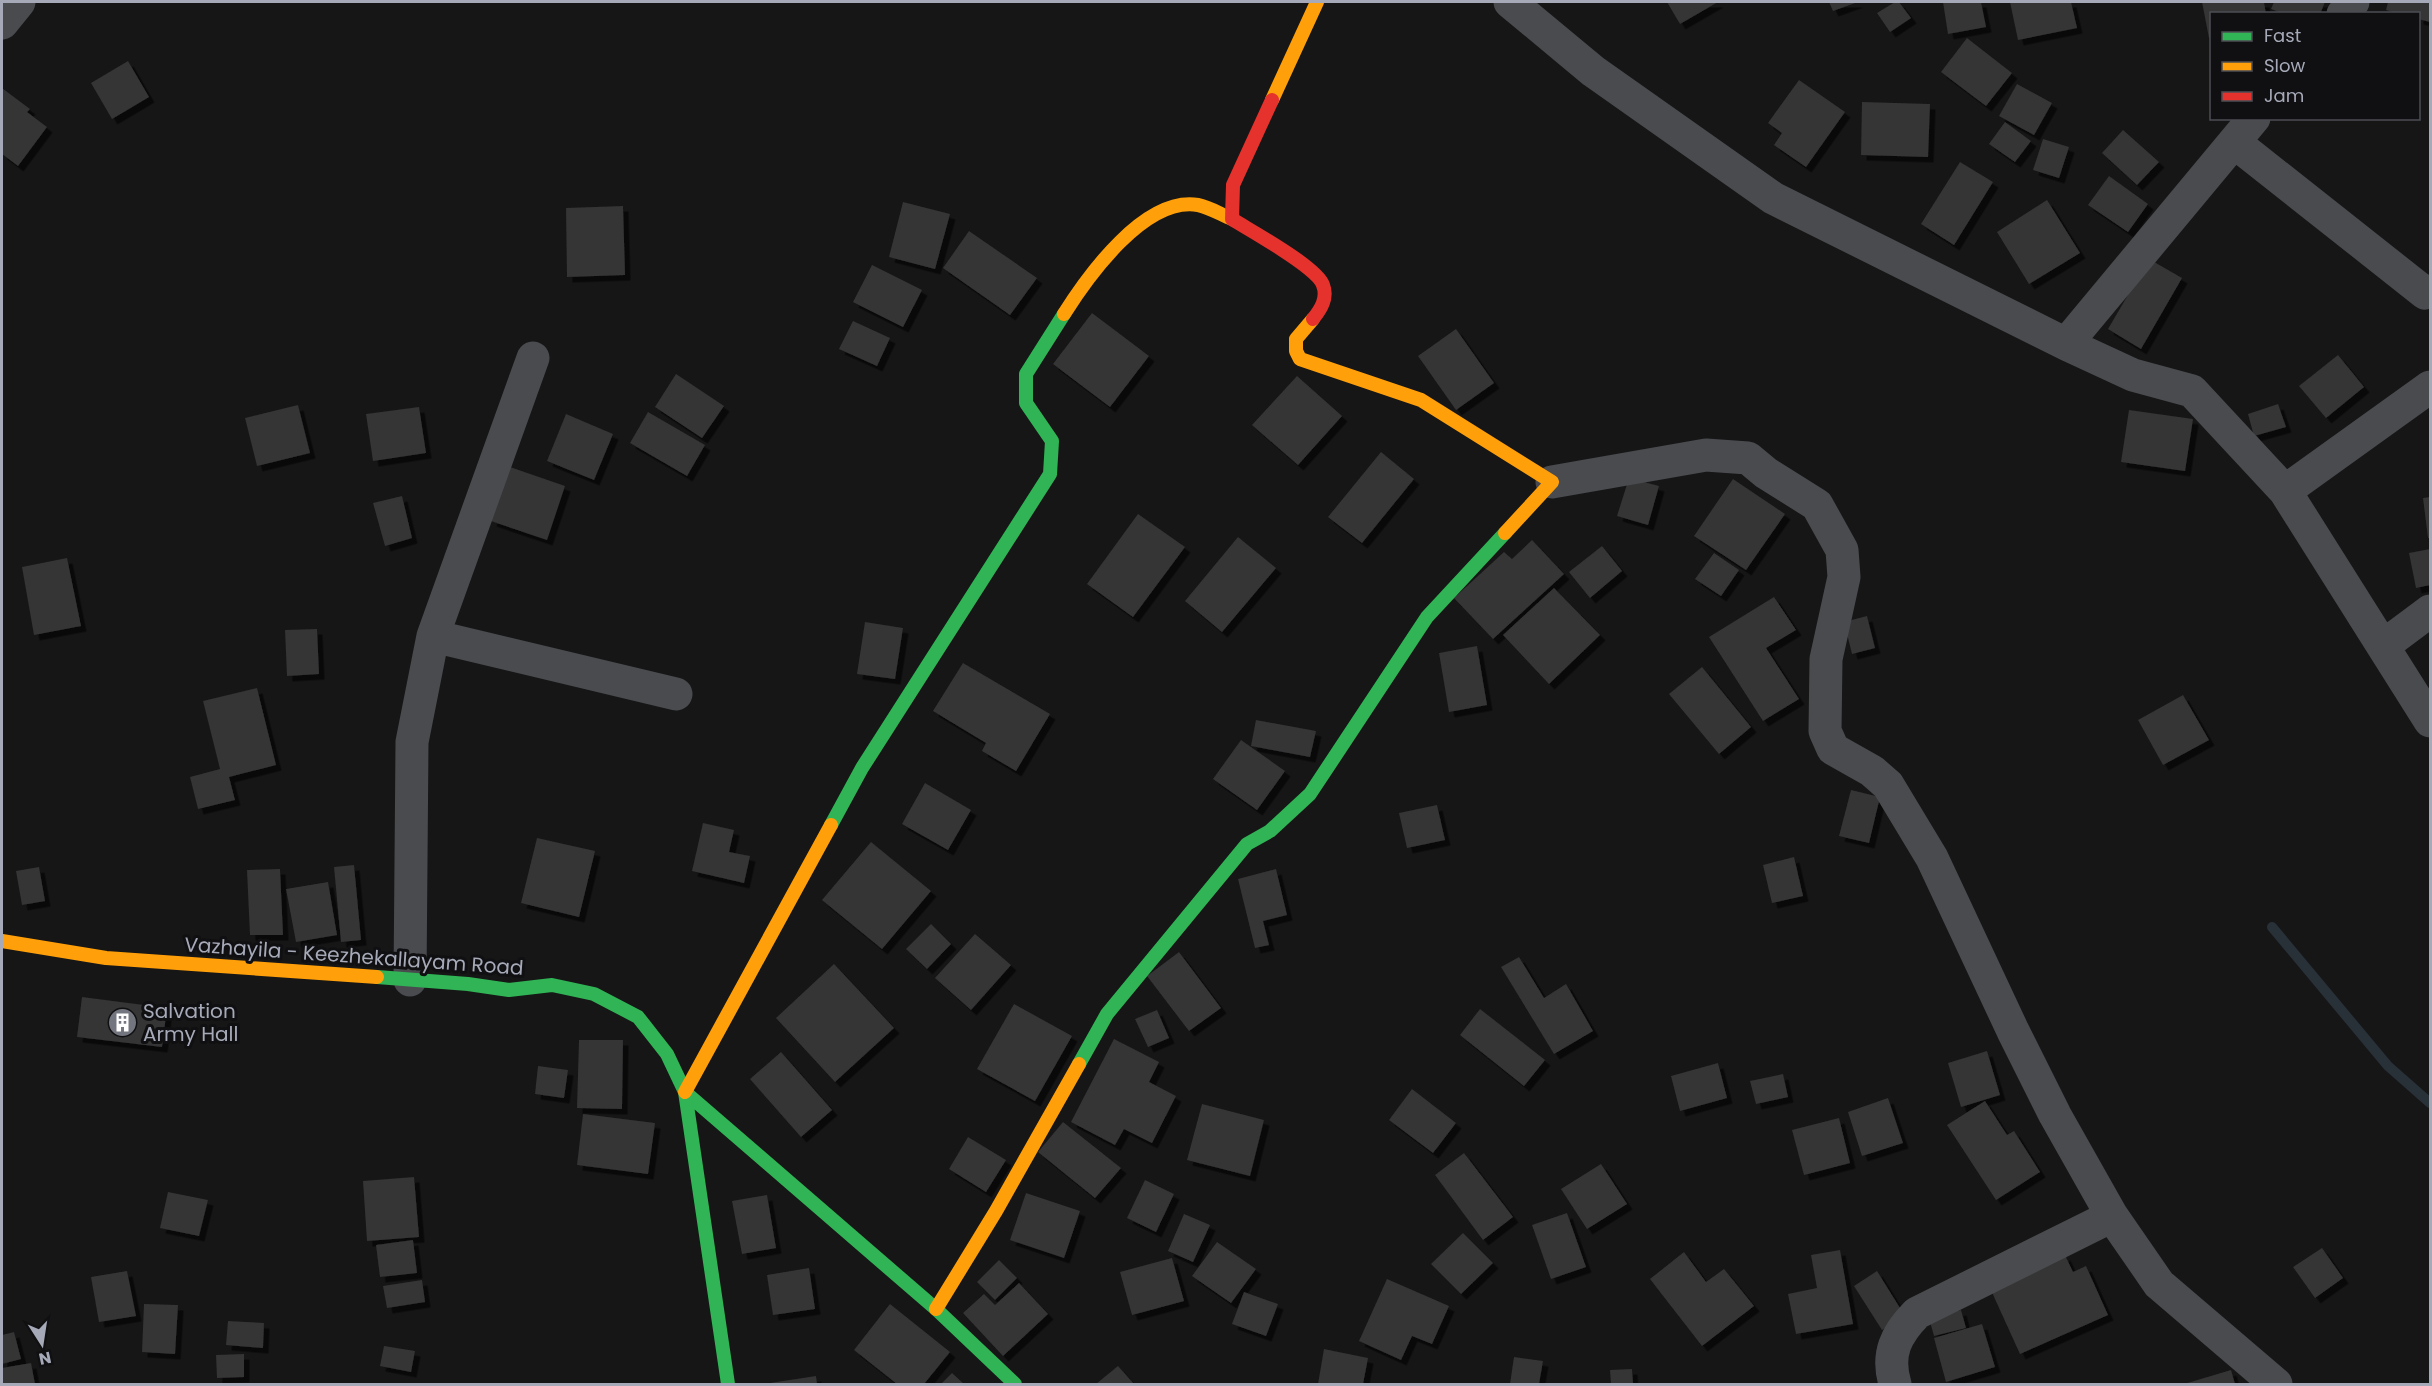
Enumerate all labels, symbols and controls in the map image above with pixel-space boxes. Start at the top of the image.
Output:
legend [2210,12,2420,120]
text: Fast [2264,23,2301,48]
text: Slow [2264,53,2306,78]
text: Jam [2264,83,2304,108]
street label: Vazhayila - Keezhekallayam Road [184,930,524,982]
place label: Salvation Army Hall [143,997,238,1048]
building icon: Salvation Army Hall [106,1006,138,1038]
north arrow [12,1314,72,1374]
text: N [37,1346,53,1371]

